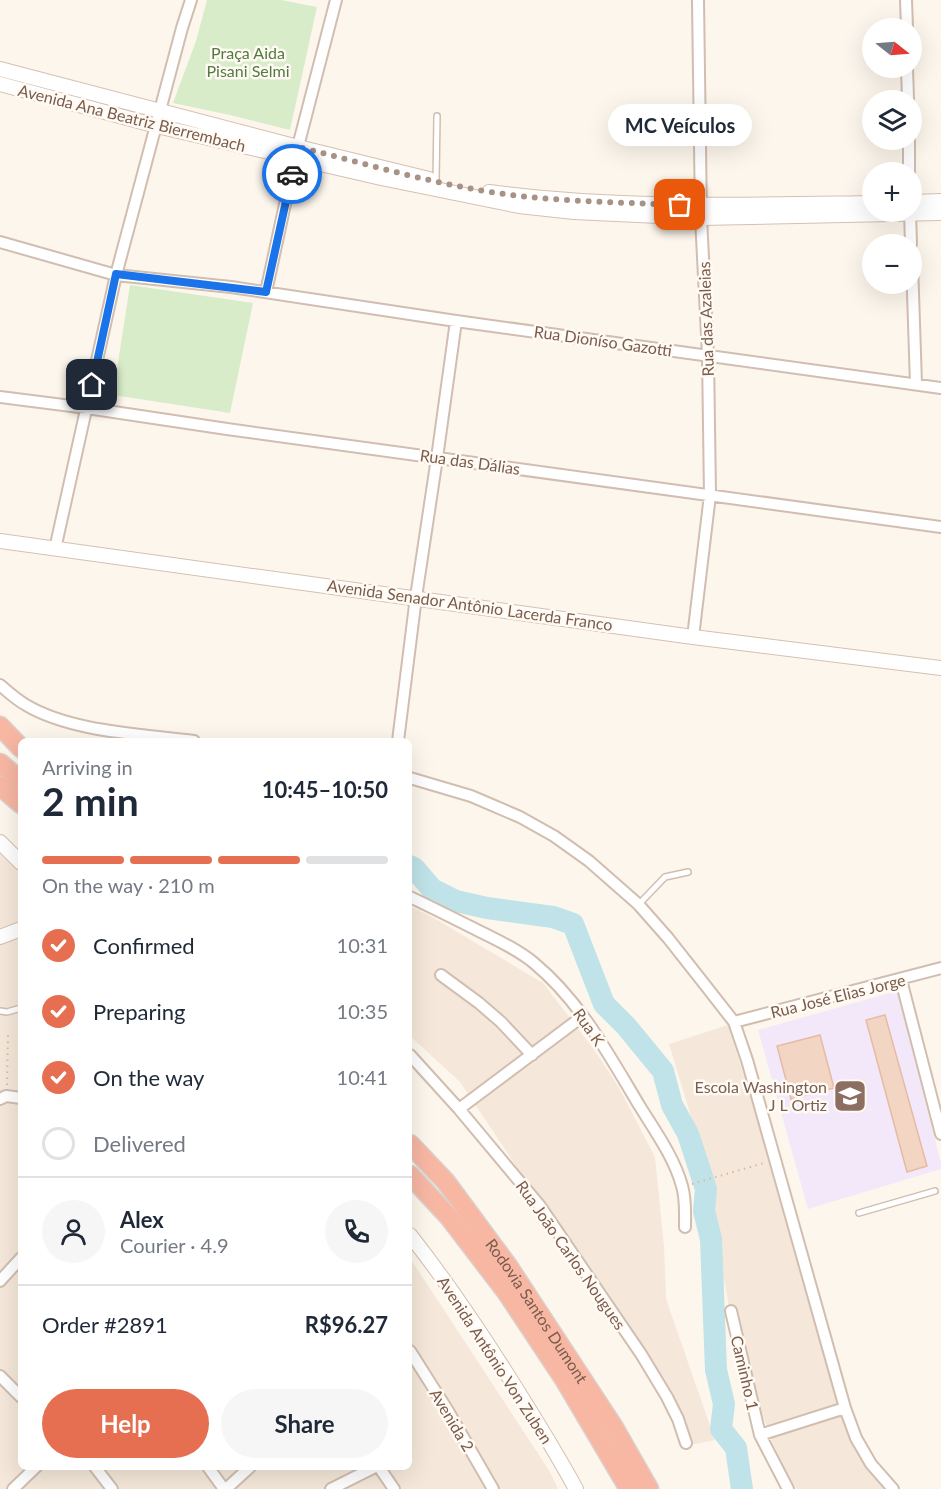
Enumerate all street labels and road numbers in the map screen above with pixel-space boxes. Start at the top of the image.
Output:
street label: Avenida Ana Beatriz Bierrembach [16,80,248,155]
street label: Rua das Azaleias [694,261,717,377]
street label: Rua Dioníso Gazotti [533,321,673,360]
street label: Rua das Dálias [419,445,521,478]
street label: Avenida Senador Antônio Lacerda Franco [326,575,614,634]
street label: Rua José Elias Jorge [768,970,907,1021]
street label: Rua K [570,1004,609,1049]
street label: Rua João Carlos Nougues [513,1176,630,1333]
street label: Rodovia Santos Dumont [482,1235,592,1387]
street label: Avenida Antônio Von Zuben [434,1272,557,1447]
street label: Caminho 1 [728,1334,763,1412]
street label: Avenida 2 [426,1385,479,1455]

